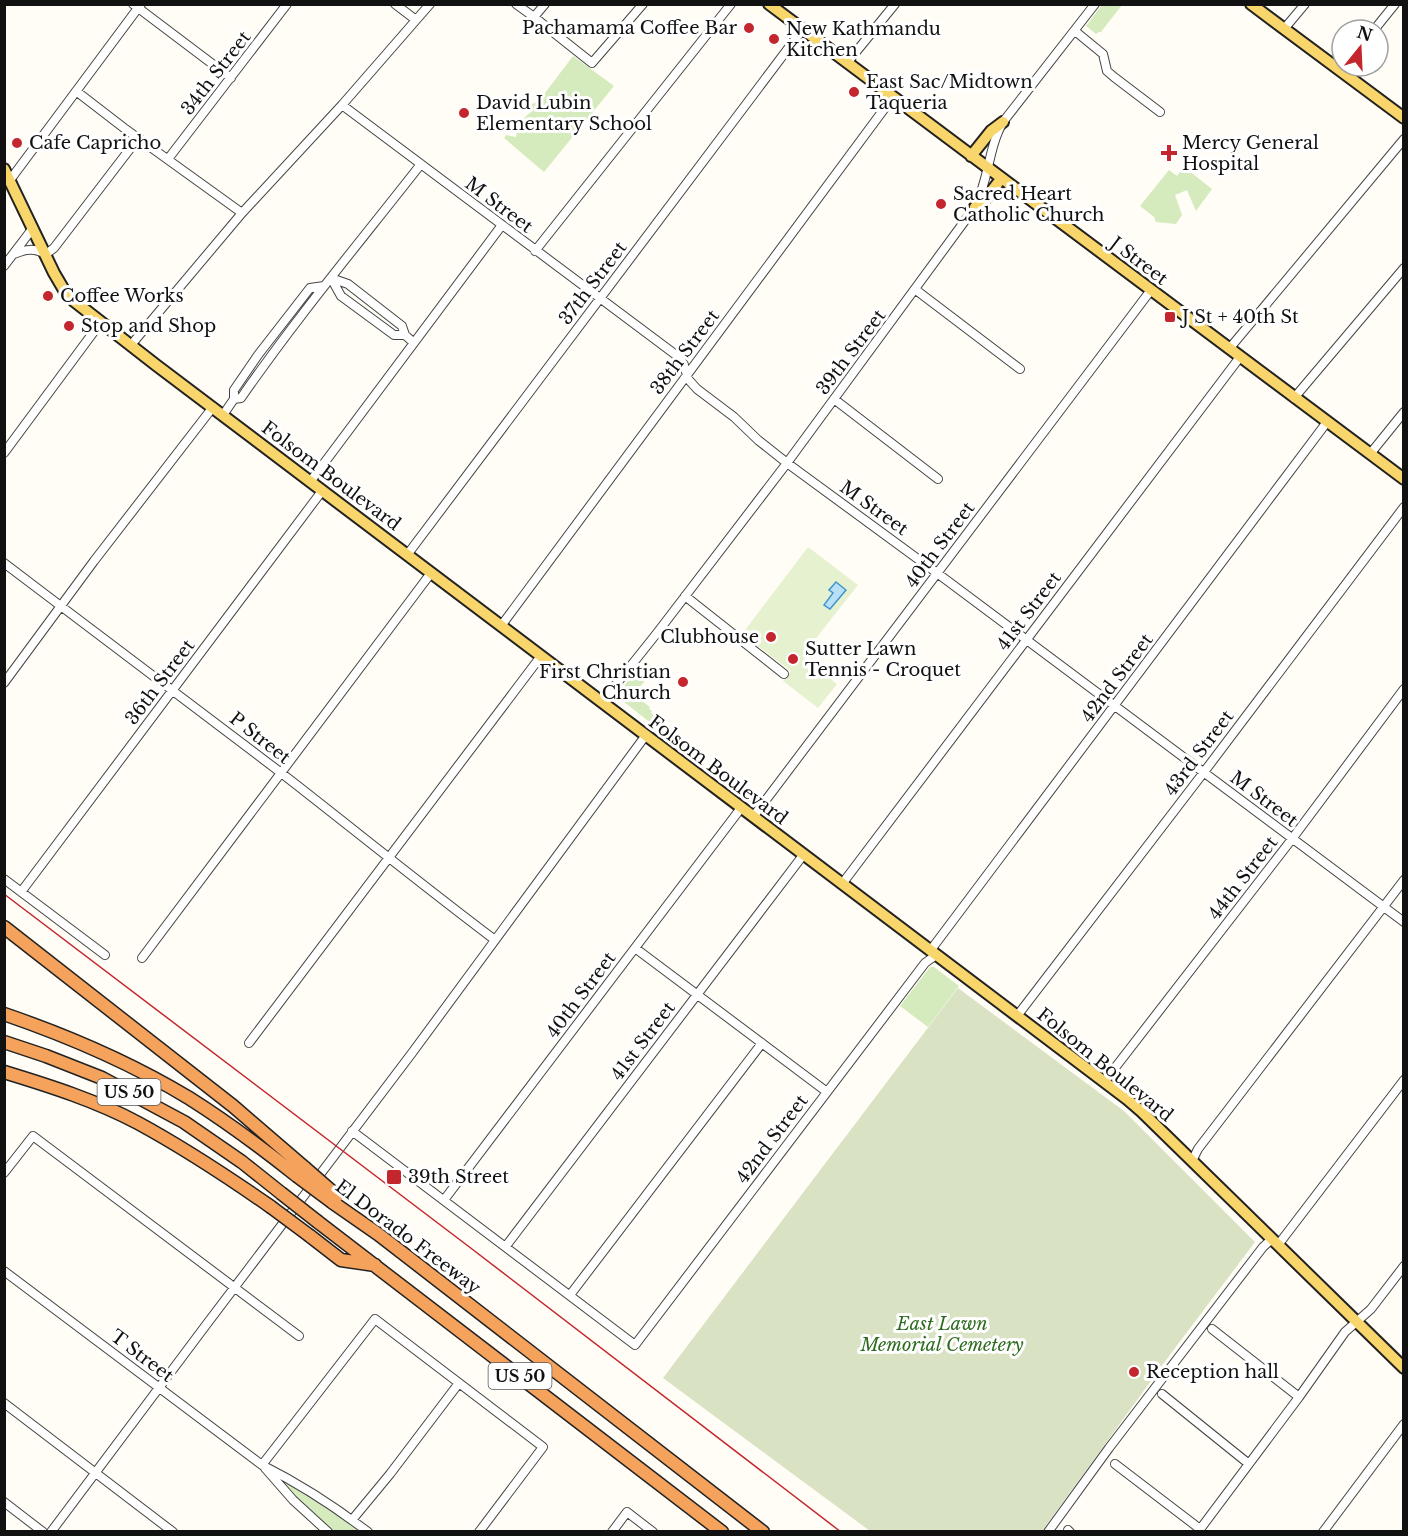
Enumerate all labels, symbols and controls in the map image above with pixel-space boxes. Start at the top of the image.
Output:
place label: Pachamama Coffee Bar [522,17,737,39]
place label: New Kathmandu Kitchen [786,18,941,61]
north arrow [1330,18,1390,78]
marker: Pachamama Coffee Bar [742,21,756,35]
text: N [1354,22,1375,46]
street label: 34th Street [177,27,256,119]
marker: New Kathmandu Kitchen [767,32,781,46]
place label: East Sac/Midtown Taqueria [866,71,1033,114]
marker: East Sac/Midtown Taqueria [847,85,861,99]
place label: David Lubin Elementary School [476,92,652,135]
marker: David Lubin Elementary School [457,106,471,120]
place label: Cafe Capricho [29,132,161,154]
place label: Mercy General Hospital [1182,132,1319,175]
marker: Cafe Capricho [10,136,24,150]
marker: Mercy General Hospital [1160,144,1178,162]
street label: M Street [461,172,537,238]
place label: Sacred Heart Catholic Church [953,183,1104,226]
marker: Sacred Heart Catholic Church [934,197,948,211]
street label: J Street [1104,231,1172,290]
street label: 37th Street [555,237,632,329]
place label: Coffee Works [60,285,184,307]
marker: Coffee Works [41,289,55,303]
street label: 38th Street [646,305,724,399]
street label: 39th Street [812,305,890,399]
place label: J St + 40th St [1180,306,1299,328]
marker: J St + 40th St [1163,310,1177,324]
place label: Stop and Shop [81,315,216,337]
marker: Stop and Shop [62,319,76,333]
street label: Folsom Boulevard [257,417,405,535]
street label: M Street [836,476,913,540]
street label: 40th Street [901,498,980,592]
street label: 41st Street [992,567,1066,655]
place label: Clubhouse [660,626,759,648]
street label: 42nd Street [1076,629,1158,727]
marker: Clubhouse [764,630,778,644]
street label: 36th Street [121,635,199,729]
place label: Sutter Lawn Tennis - Croquet [805,638,961,681]
marker: Sutter Lawn Tennis - Croquet [786,652,800,666]
place label: First Christian Church [539,661,671,704]
marker: First Christian Church [676,675,690,689]
street label: 43rd Street [1160,706,1238,800]
street label: P Street [225,707,295,769]
street label: Folsom Boulevard [644,711,792,829]
street label: M Street [1226,766,1302,832]
street label: 44th Street [1204,832,1282,924]
street label: 40th Street [542,948,621,1042]
street label: 41st Street [606,997,680,1085]
street label: Folsom Boulevard [1033,1004,1177,1126]
road number: US 50 [98,1079,160,1105]
street label: 42nd Street [731,1090,813,1188]
place label: 39th Street [408,1166,509,1188]
marker: 39th Street [385,1168,403,1186]
street label: El Dorado Freeway [331,1175,485,1299]
park label: East Lawn Memorial Cemetery [859,1313,1024,1356]
street label: T Street [106,1325,178,1387]
place label: Reception hall [1146,1361,1279,1383]
road number: US 50 [488,1363,552,1389]
marker: Reception hall [1127,1365,1141,1379]

